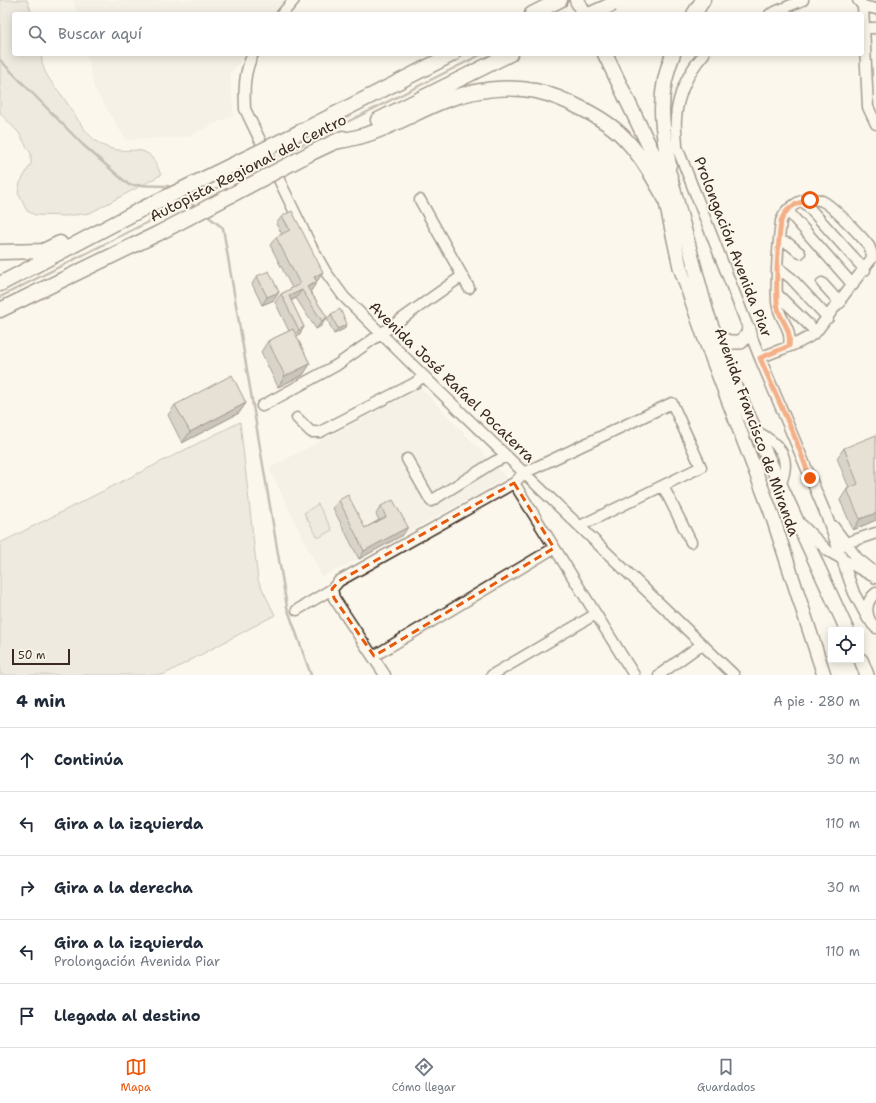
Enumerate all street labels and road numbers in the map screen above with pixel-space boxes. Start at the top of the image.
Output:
street label: Autopista Regional del Centro [146,109,350,227]
street label: Prolongación Avenida Piar [689,154,777,340]
street label: Avenida José Rafael Pocaterra [365,297,540,467]
street label: Avenida Francisco de Miranda [710,325,804,540]

